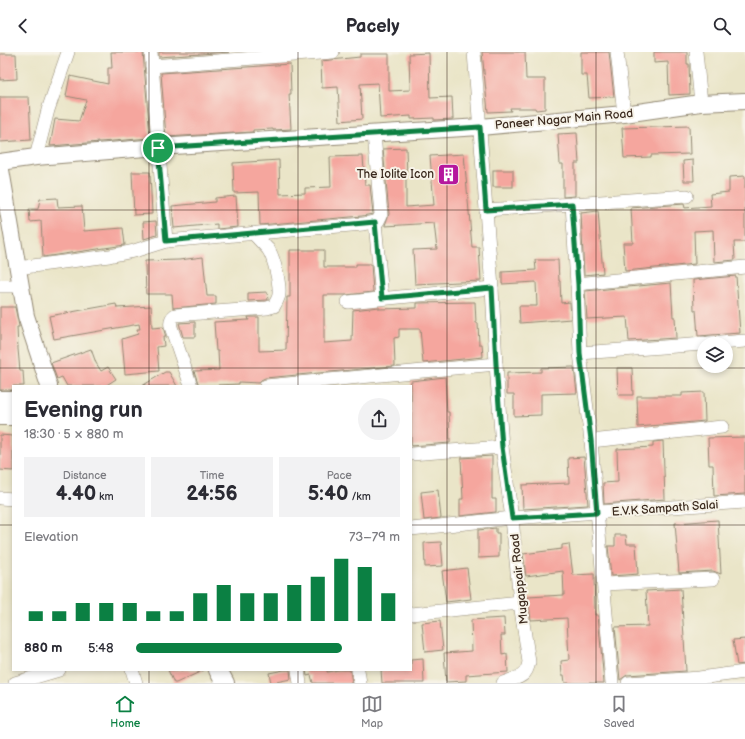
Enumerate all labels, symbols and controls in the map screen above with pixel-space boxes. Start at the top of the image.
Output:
icon: back [12,15,34,37]
icon: search [711,15,733,37]
text: Pacely [346,16,399,37]
street label: Paneer Nagar Main Road [494,106,634,133]
pin [141,131,175,165]
icon: arrive [147,137,169,159]
building icon: The Iolite Icon [436,161,462,187]
place label: The Iolite Icon [357,167,434,182]
map controls [697,337,733,373]
button: layers [697,337,733,373]
text: Evening run [24,397,143,424]
button: share [358,398,400,440]
text: 18:30 · 5 × 880 m [24,426,124,442]
text: Distance [63,469,107,482]
text: Time [200,469,224,482]
text: Pace [327,469,352,482]
text: 4.40 [56,482,96,506]
text: 24:56 [186,482,238,506]
text: 5:40 [308,482,348,506]
text: km [96,490,114,503]
text: /km [348,490,371,503]
street label: E.V.K Sampath Salai [611,497,719,520]
text: Elevation [24,529,78,545]
text: 73–79 m [349,529,400,545]
street label: Mugappair Road [507,533,532,625]
text: 880 m [24,640,62,656]
text: 5:48 [88,640,114,656]
tab: Home [110,693,140,730]
tab: Map [361,693,383,730]
tab: Saved [604,693,635,730]

